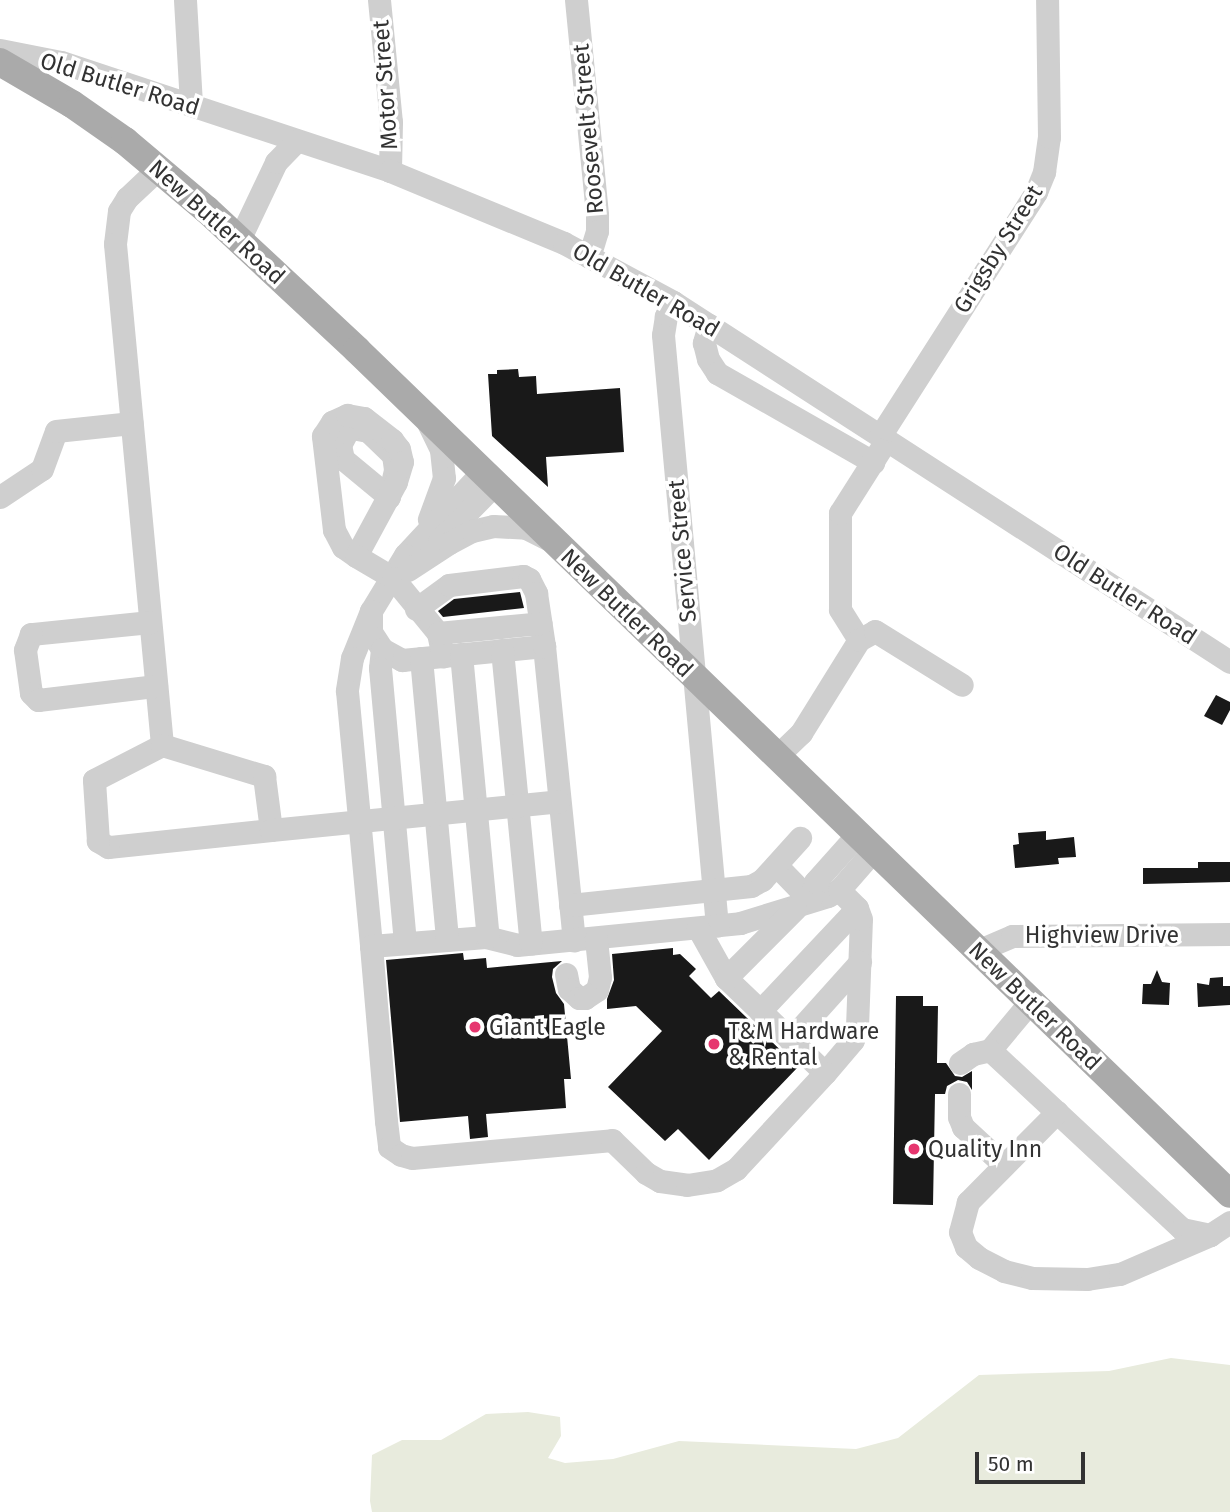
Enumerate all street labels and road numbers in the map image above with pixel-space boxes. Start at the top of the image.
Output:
street label: Motor Street [367,19,403,151]
street label: Roosevelt Street [567,43,609,215]
street label: Old Butler Road [37,47,203,121]
street label: New Butler Road [143,154,291,290]
street label: Grigsby Street [948,180,1048,318]
street label: Old Butler Road [568,237,724,343]
street label: Service Street [662,478,702,624]
street label: Old Butler Road [1048,537,1202,651]
street label: New Butler Road [555,543,699,683]
street label: Highview Drive [1025,921,1179,949]
street label: New Butler Road [963,936,1107,1076]

